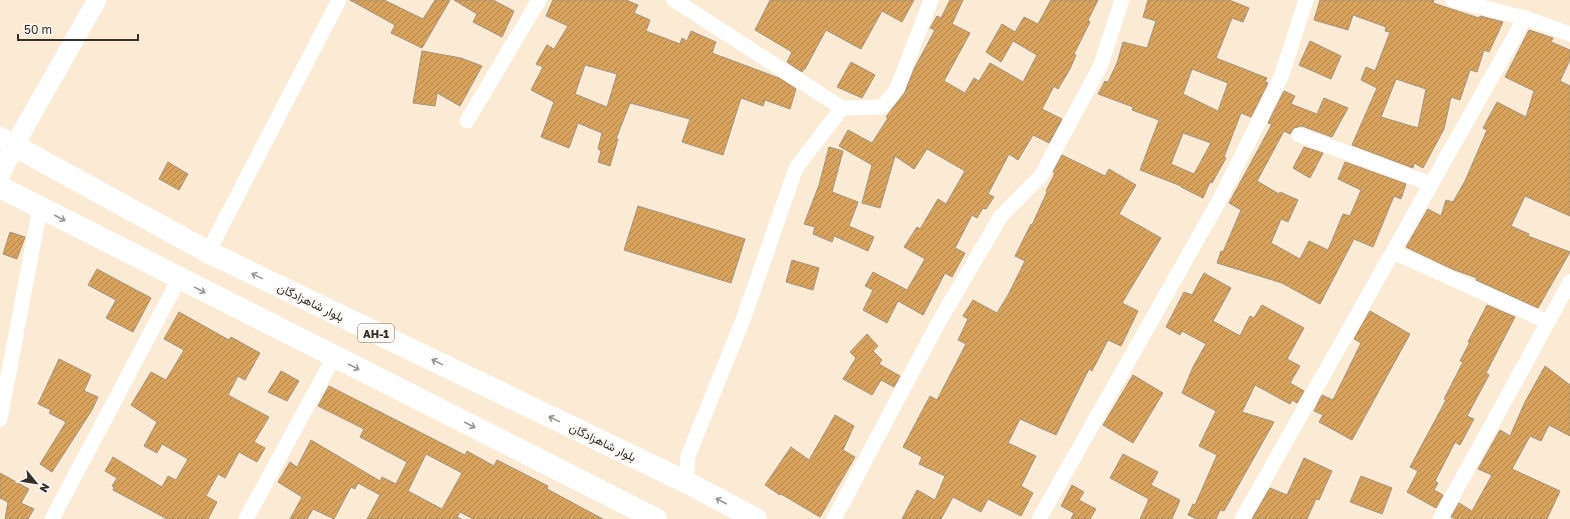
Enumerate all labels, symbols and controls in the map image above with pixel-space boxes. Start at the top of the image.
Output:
scale bar [18,16,138,42]
text: 50 m [24,22,52,37]
one-way arrow [53,214,65,222]
one-way arrow [251,272,263,279]
street label: بلوار شاهزادگان [275,279,347,325]
one-way arrow [194,286,206,294]
road number: AH-1 [358,324,394,342]
one-way arrow [431,358,443,365]
one-way arrow [348,364,360,371]
one-way arrow [548,415,560,422]
street label: بلوار شاهزادگان [567,419,639,465]
one-way arrow [464,422,476,429]
north arrow [16,463,56,503]
text: N [37,481,53,495]
one-way arrow [715,497,727,504]

